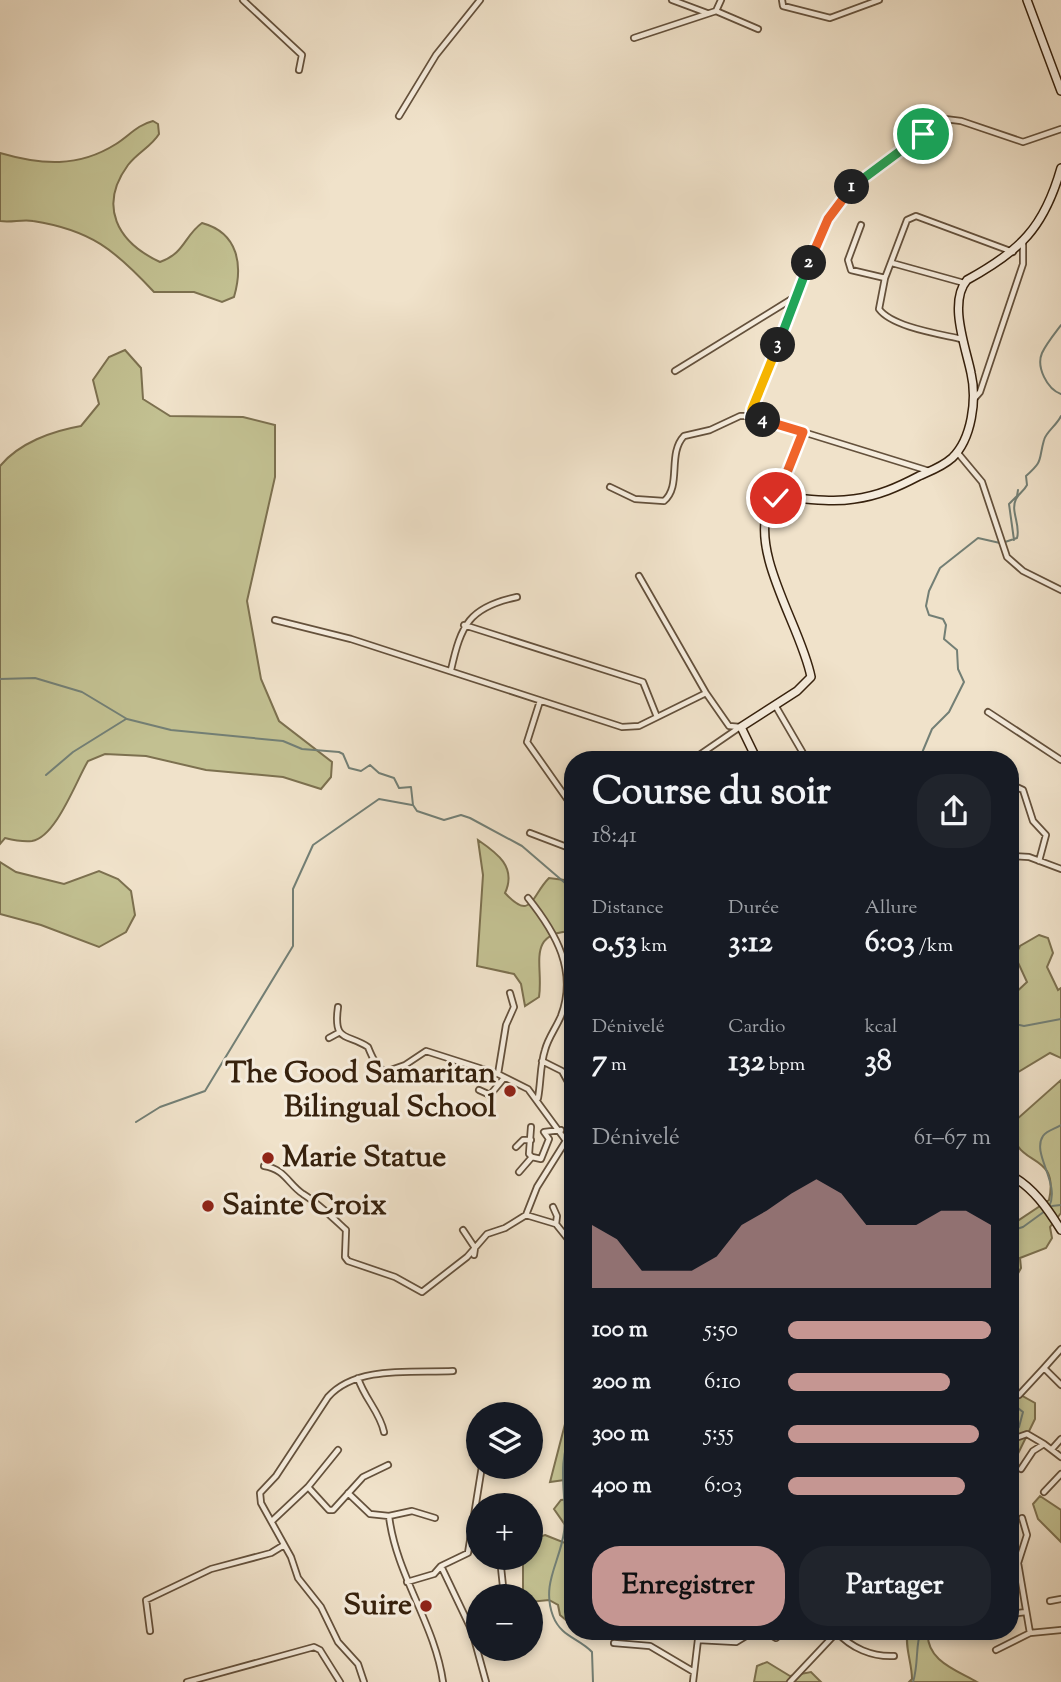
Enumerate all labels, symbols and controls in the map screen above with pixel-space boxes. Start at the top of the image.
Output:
pin [893,104,953,164]
icon: arrive [904,115,942,153]
pin: 1 [834,170,870,204]
text: 1 [848,173,855,200]
pin: 2 [792,246,826,280]
text: 2 [804,249,813,276]
pin: 3 [760,328,796,362]
text: 3 [774,331,781,358]
pin: 4 [746,402,780,438]
text: 4 [758,406,767,433]
pin [746,468,806,528]
icon: check [757,479,795,517]
text: Course du soir [592,767,831,821]
button: share [917,774,991,848]
text: 18:41 [592,820,637,853]
text: Distance [592,895,664,922]
text: Durée [728,895,779,922]
text: Allure [865,895,917,922]
text: 0.53 [592,922,637,965]
text: 3:12 [728,922,773,965]
text: 6:03 [865,922,915,965]
text: km [637,933,667,960]
text: /km [915,933,953,960]
text: Dénivelé [592,1014,665,1041]
text: Cardio [728,1014,785,1041]
text: kcal [865,1014,897,1041]
text: 7 [592,1041,607,1084]
text: 132 [728,1041,765,1084]
text: 38 [865,1041,892,1084]
text: m [607,1052,627,1079]
text: bpm [765,1052,805,1079]
place label: The Good Samaritan Bilingual School [225,1053,497,1130]
marker: The Good Samaritan Bilingual School [502,1083,518,1099]
text: Dénivelé [592,1122,680,1155]
text: 61–67 m [914,1122,991,1155]
place label: Marie Statue [282,1137,446,1180]
marker: Marie Statue [260,1150,276,1166]
place label: Sainte Croix [222,1185,387,1228]
marker: Sainte Croix [200,1198,216,1214]
text: 100 m [592,1314,648,1347]
text: 5:50 [704,1314,738,1347]
text: 200 m [592,1366,651,1399]
text: 6:10 [704,1366,741,1399]
map controls [466,1402,543,1661]
button: layers [466,1402,543,1479]
text: 300 m [592,1418,649,1451]
text: 5:55 [704,1418,734,1451]
text: 400 m [592,1470,652,1503]
text: 6:03 [704,1470,742,1503]
button: + [466,1493,543,1570]
button: Enregistrer [592,1546,785,1626]
button: Partager [799,1546,991,1626]
button: − [466,1584,543,1661]
place label: Suire [343,1585,412,1628]
marker: Suire [418,1598,434,1614]

